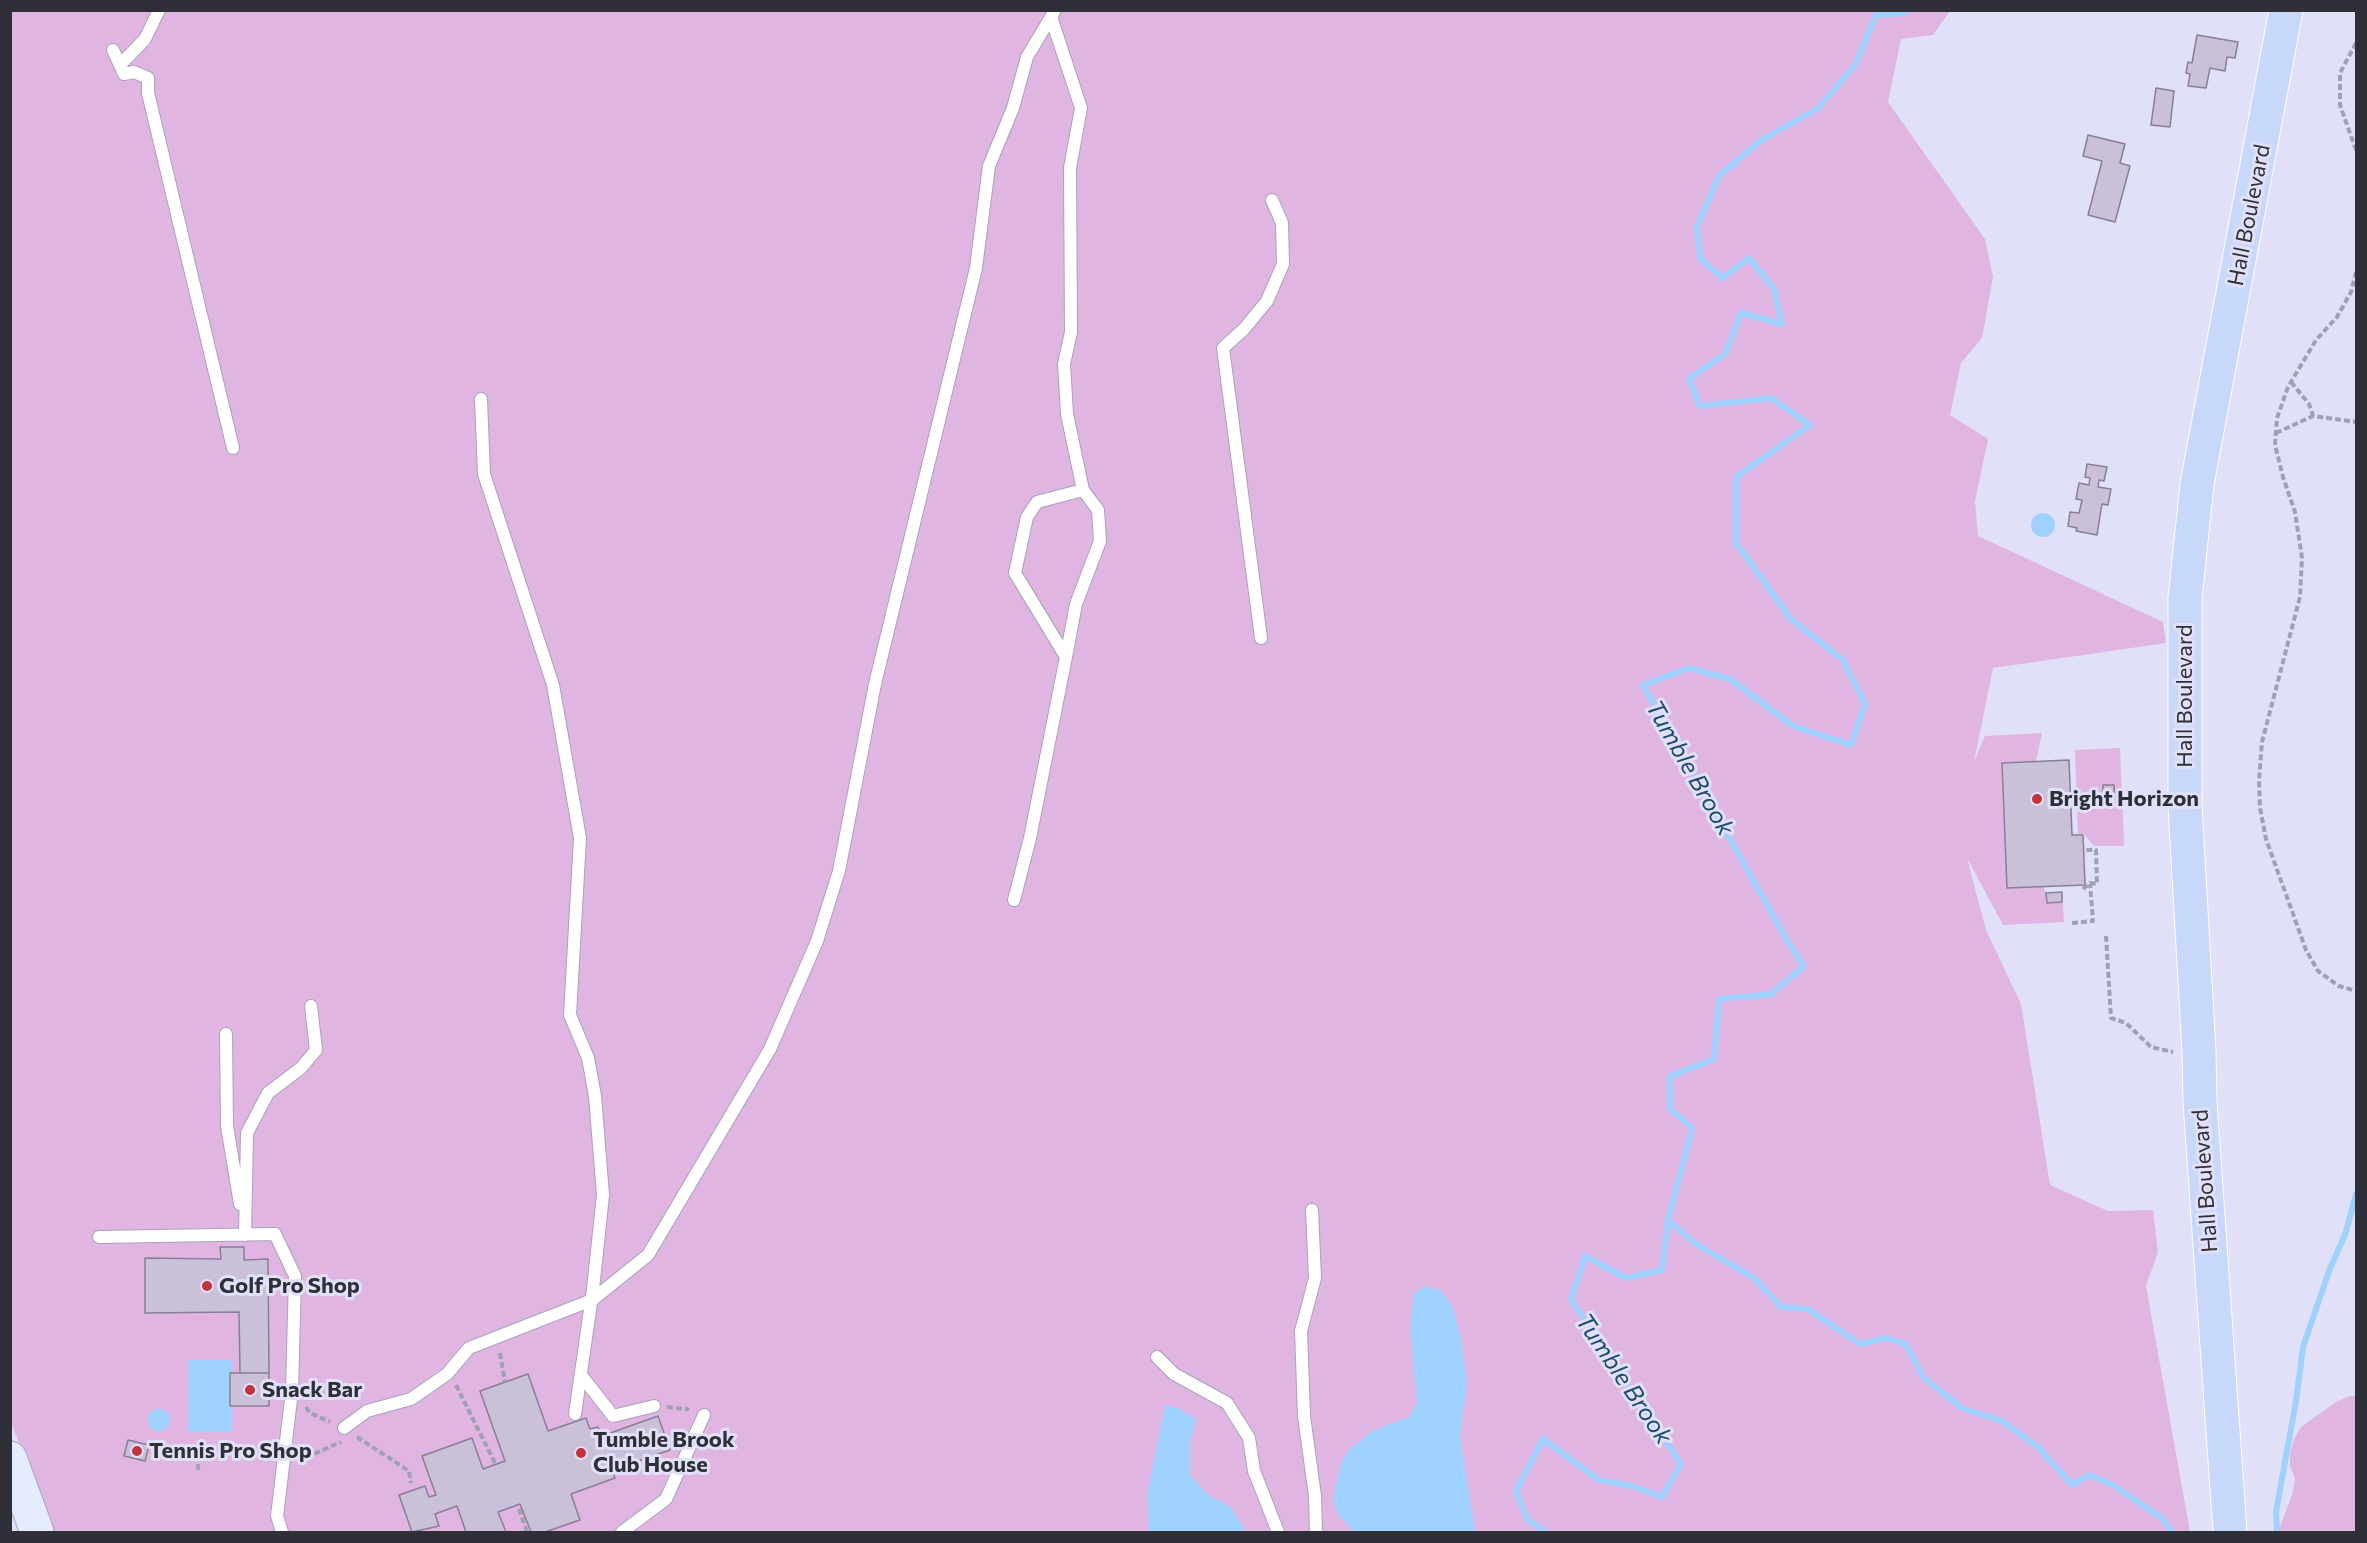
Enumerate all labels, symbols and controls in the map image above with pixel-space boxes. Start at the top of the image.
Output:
street label: Hall Boulevard [2222,142,2276,288]
street label: Hall Boulevard [2172,624,2198,768]
water label: Tumble Brook [1640,695,1740,841]
place label: Bright Horizon [2049,786,2199,812]
marker: Bright Horizon [2030,792,2044,806]
street label: Hall Boulevard [2187,1108,2223,1254]
place label: Golf Pro Shop [219,1273,360,1299]
marker: Golf Pro Shop [200,1279,214,1293]
water label: Tumble Brook [1570,1308,1678,1450]
place label: Snack Bar [262,1377,362,1403]
marker: Snack Bar [243,1383,257,1397]
place label: Tumble Brook Club House [593,1427,735,1478]
place label: Tennis Pro Shop [149,1438,312,1464]
marker: Tennis Pro Shop [130,1444,144,1458]
marker: Tumble Brook Club House [574,1446,588,1460]

